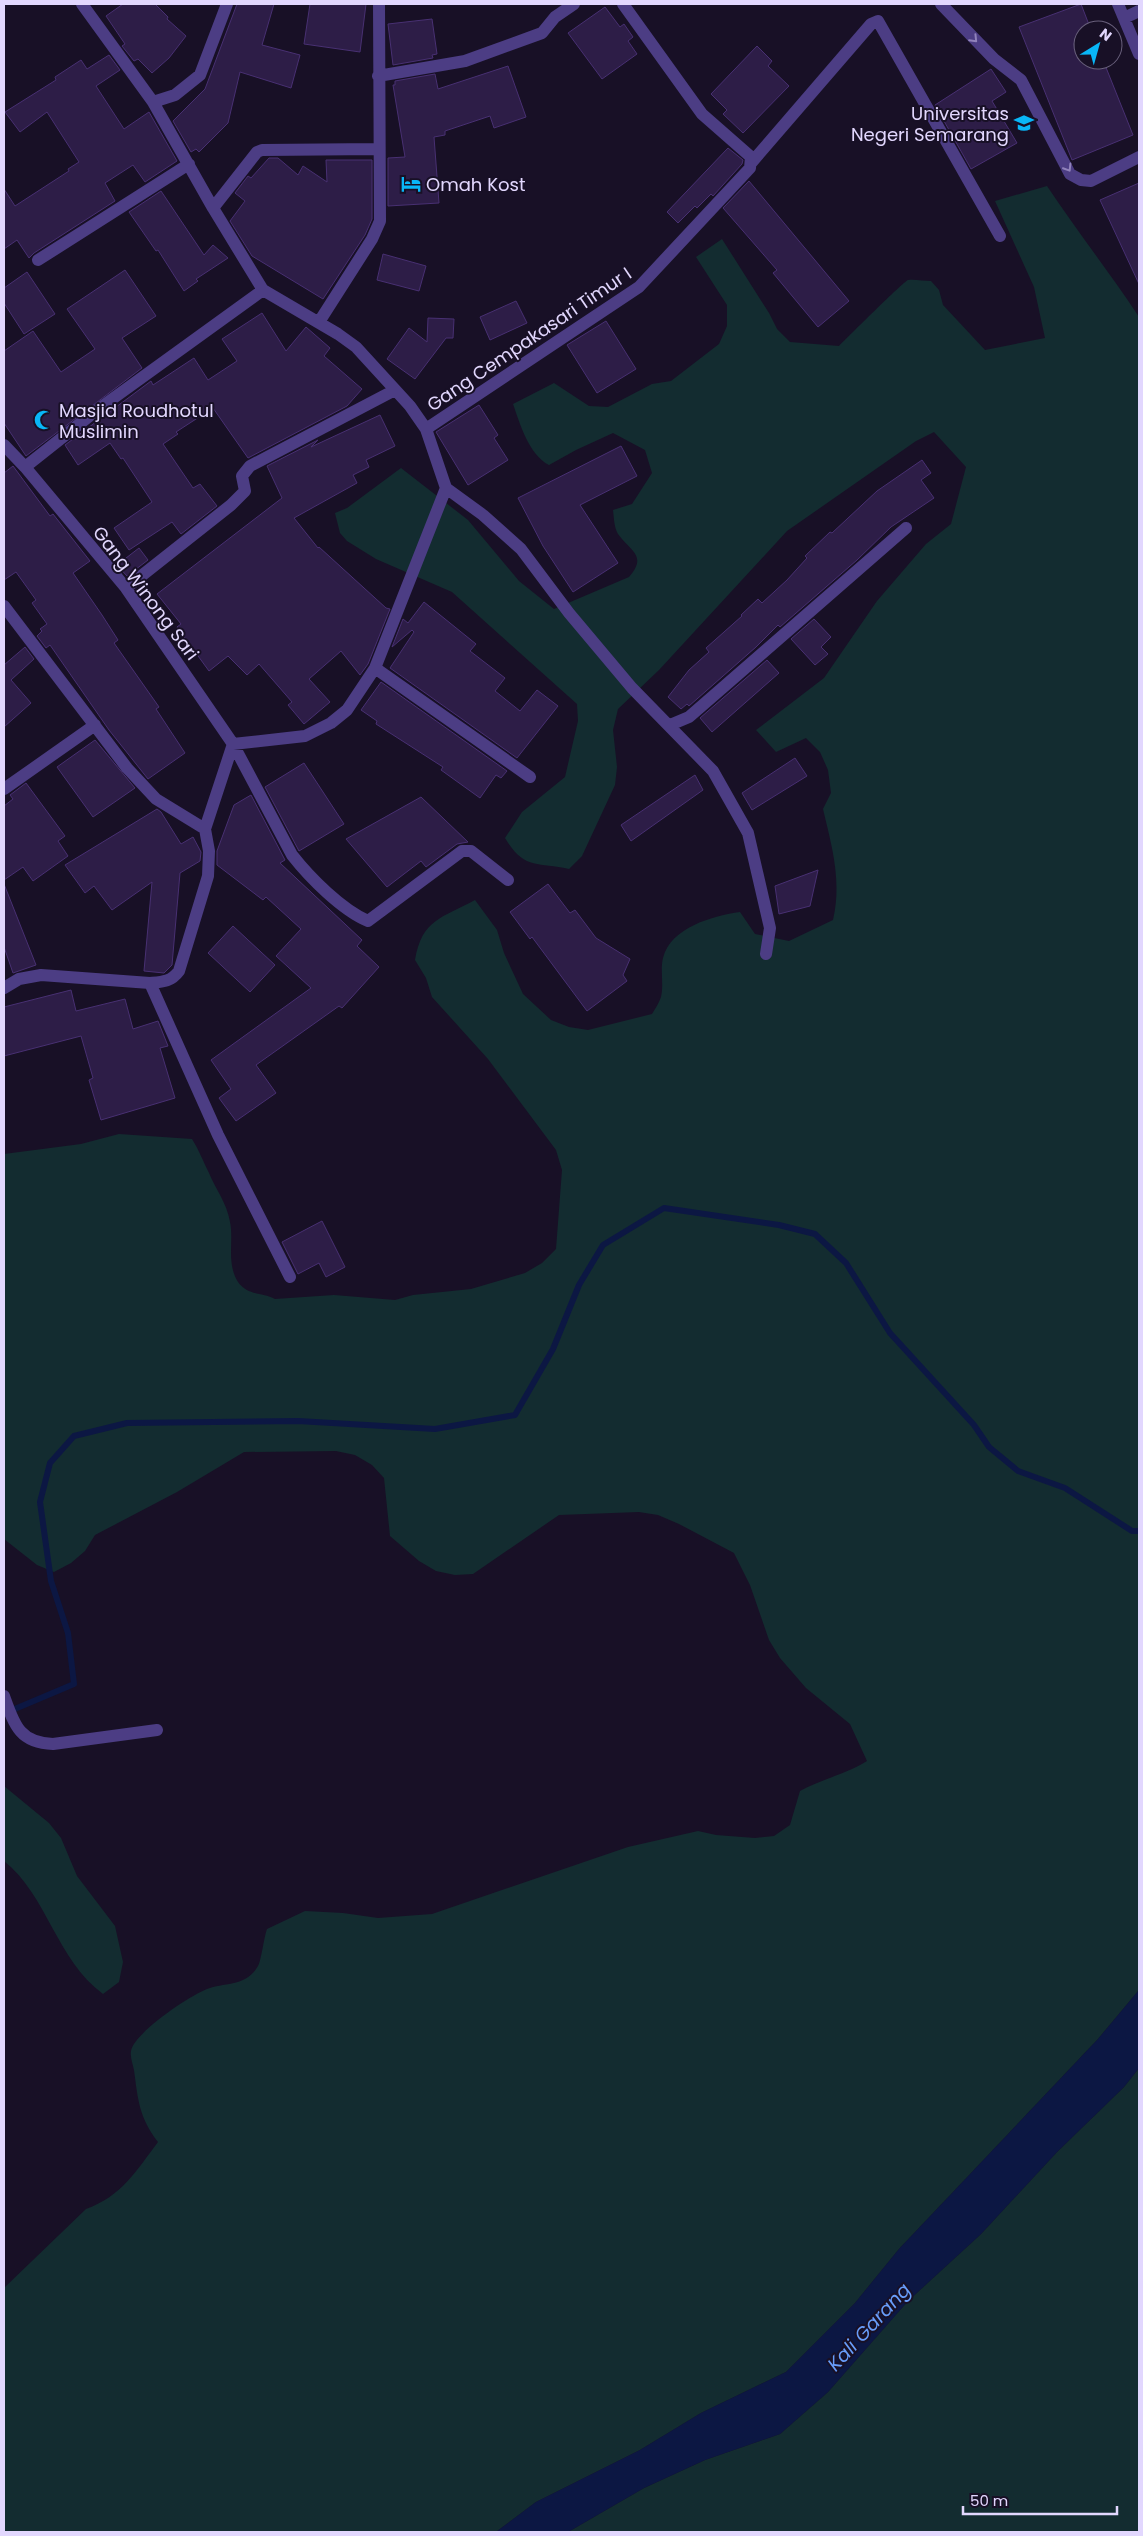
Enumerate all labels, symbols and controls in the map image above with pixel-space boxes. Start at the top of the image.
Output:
north arrow [1073,20,1123,70]
text: N [1096,23,1116,46]
one-way arrow [969,33,978,42]
place label: Universitas Negeri Semarang [851,101,1009,147]
school or university icon: Universitas Negeri Semarang [1013,112,1035,134]
one-way arrow [1062,163,1071,172]
place label: Omah Kost [426,172,525,197]
hotel icon: Omah Kost [400,173,422,195]
street label: Gang Cempakasari Timur I [422,261,636,417]
place label: Masjid Roudhotul Muslimin [59,398,214,444]
mosque icon: Masjid Roudhotul Muslimin [33,409,55,431]
street label: Gang Winong Sari [87,521,205,665]
water label: Kali Garang [821,2277,917,2377]
scale bar [963,2484,1117,2516]
text: 50 m [970,2490,1008,2511]

